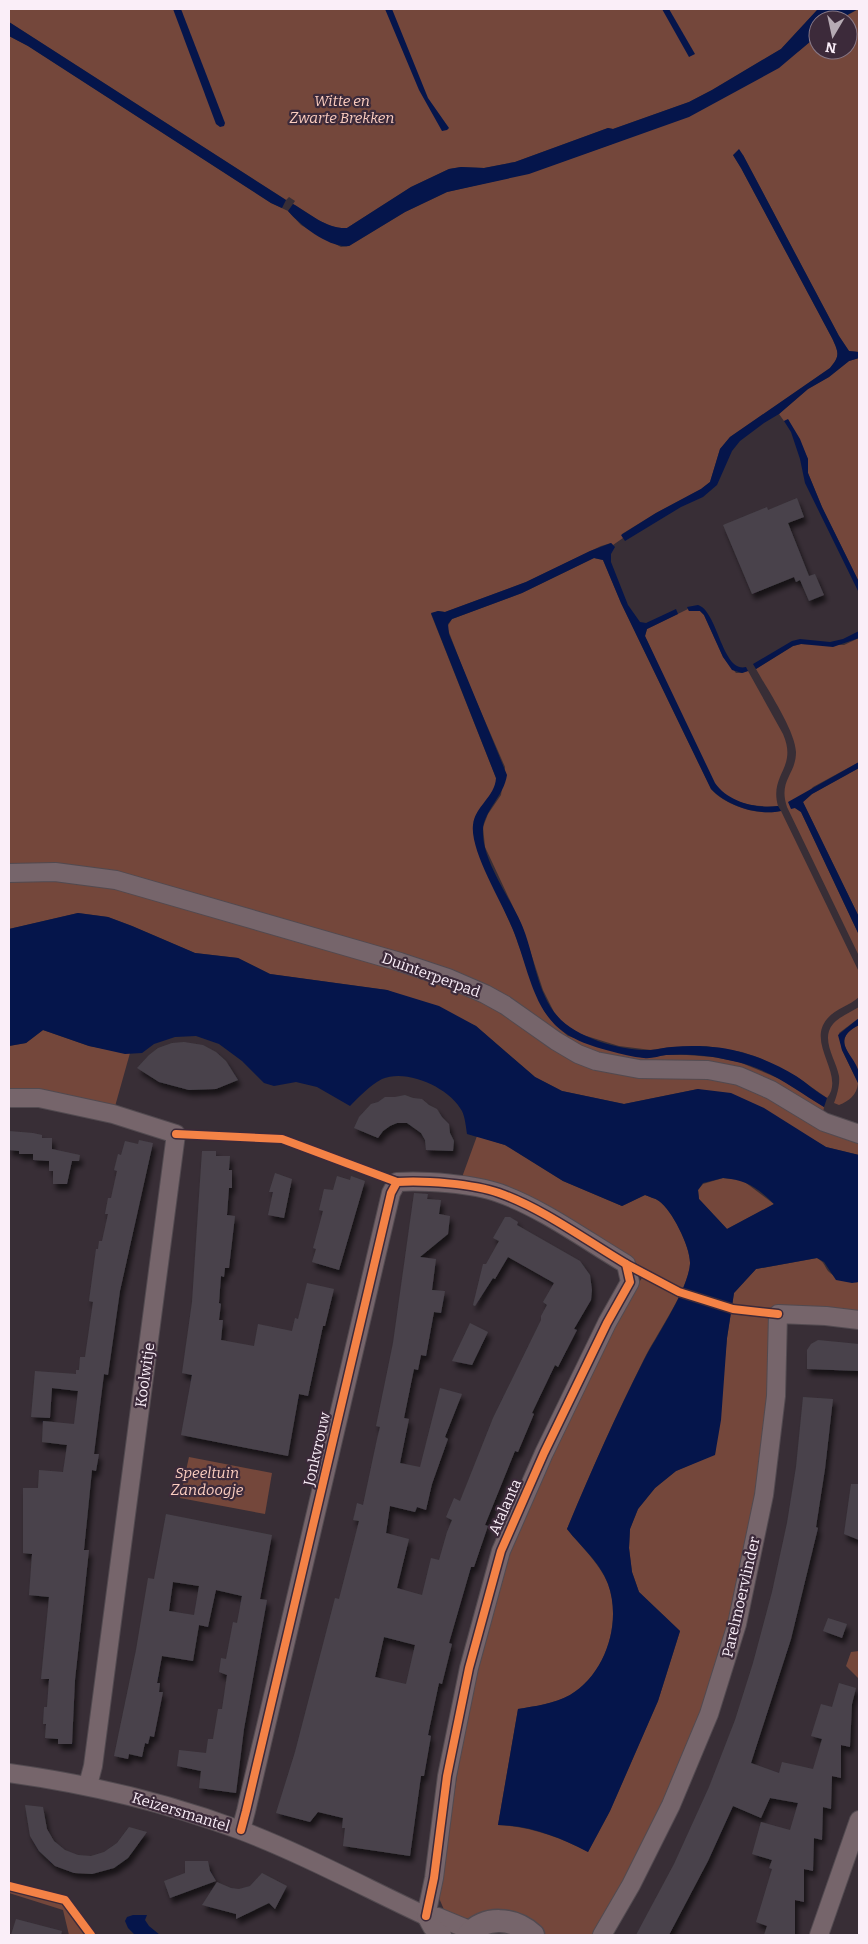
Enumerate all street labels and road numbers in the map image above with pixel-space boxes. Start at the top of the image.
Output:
street label: Duinterperpad [379,949,483,1001]
street label: Koolwitje [132,1341,158,1409]
street label: Jonkvrouw [300,1409,334,1489]
street label: Atalanta [485,1476,525,1538]
street label: Parelmoervlinder [718,1535,764,1659]
street label: Keizersmantel [130,1789,232,1835]

